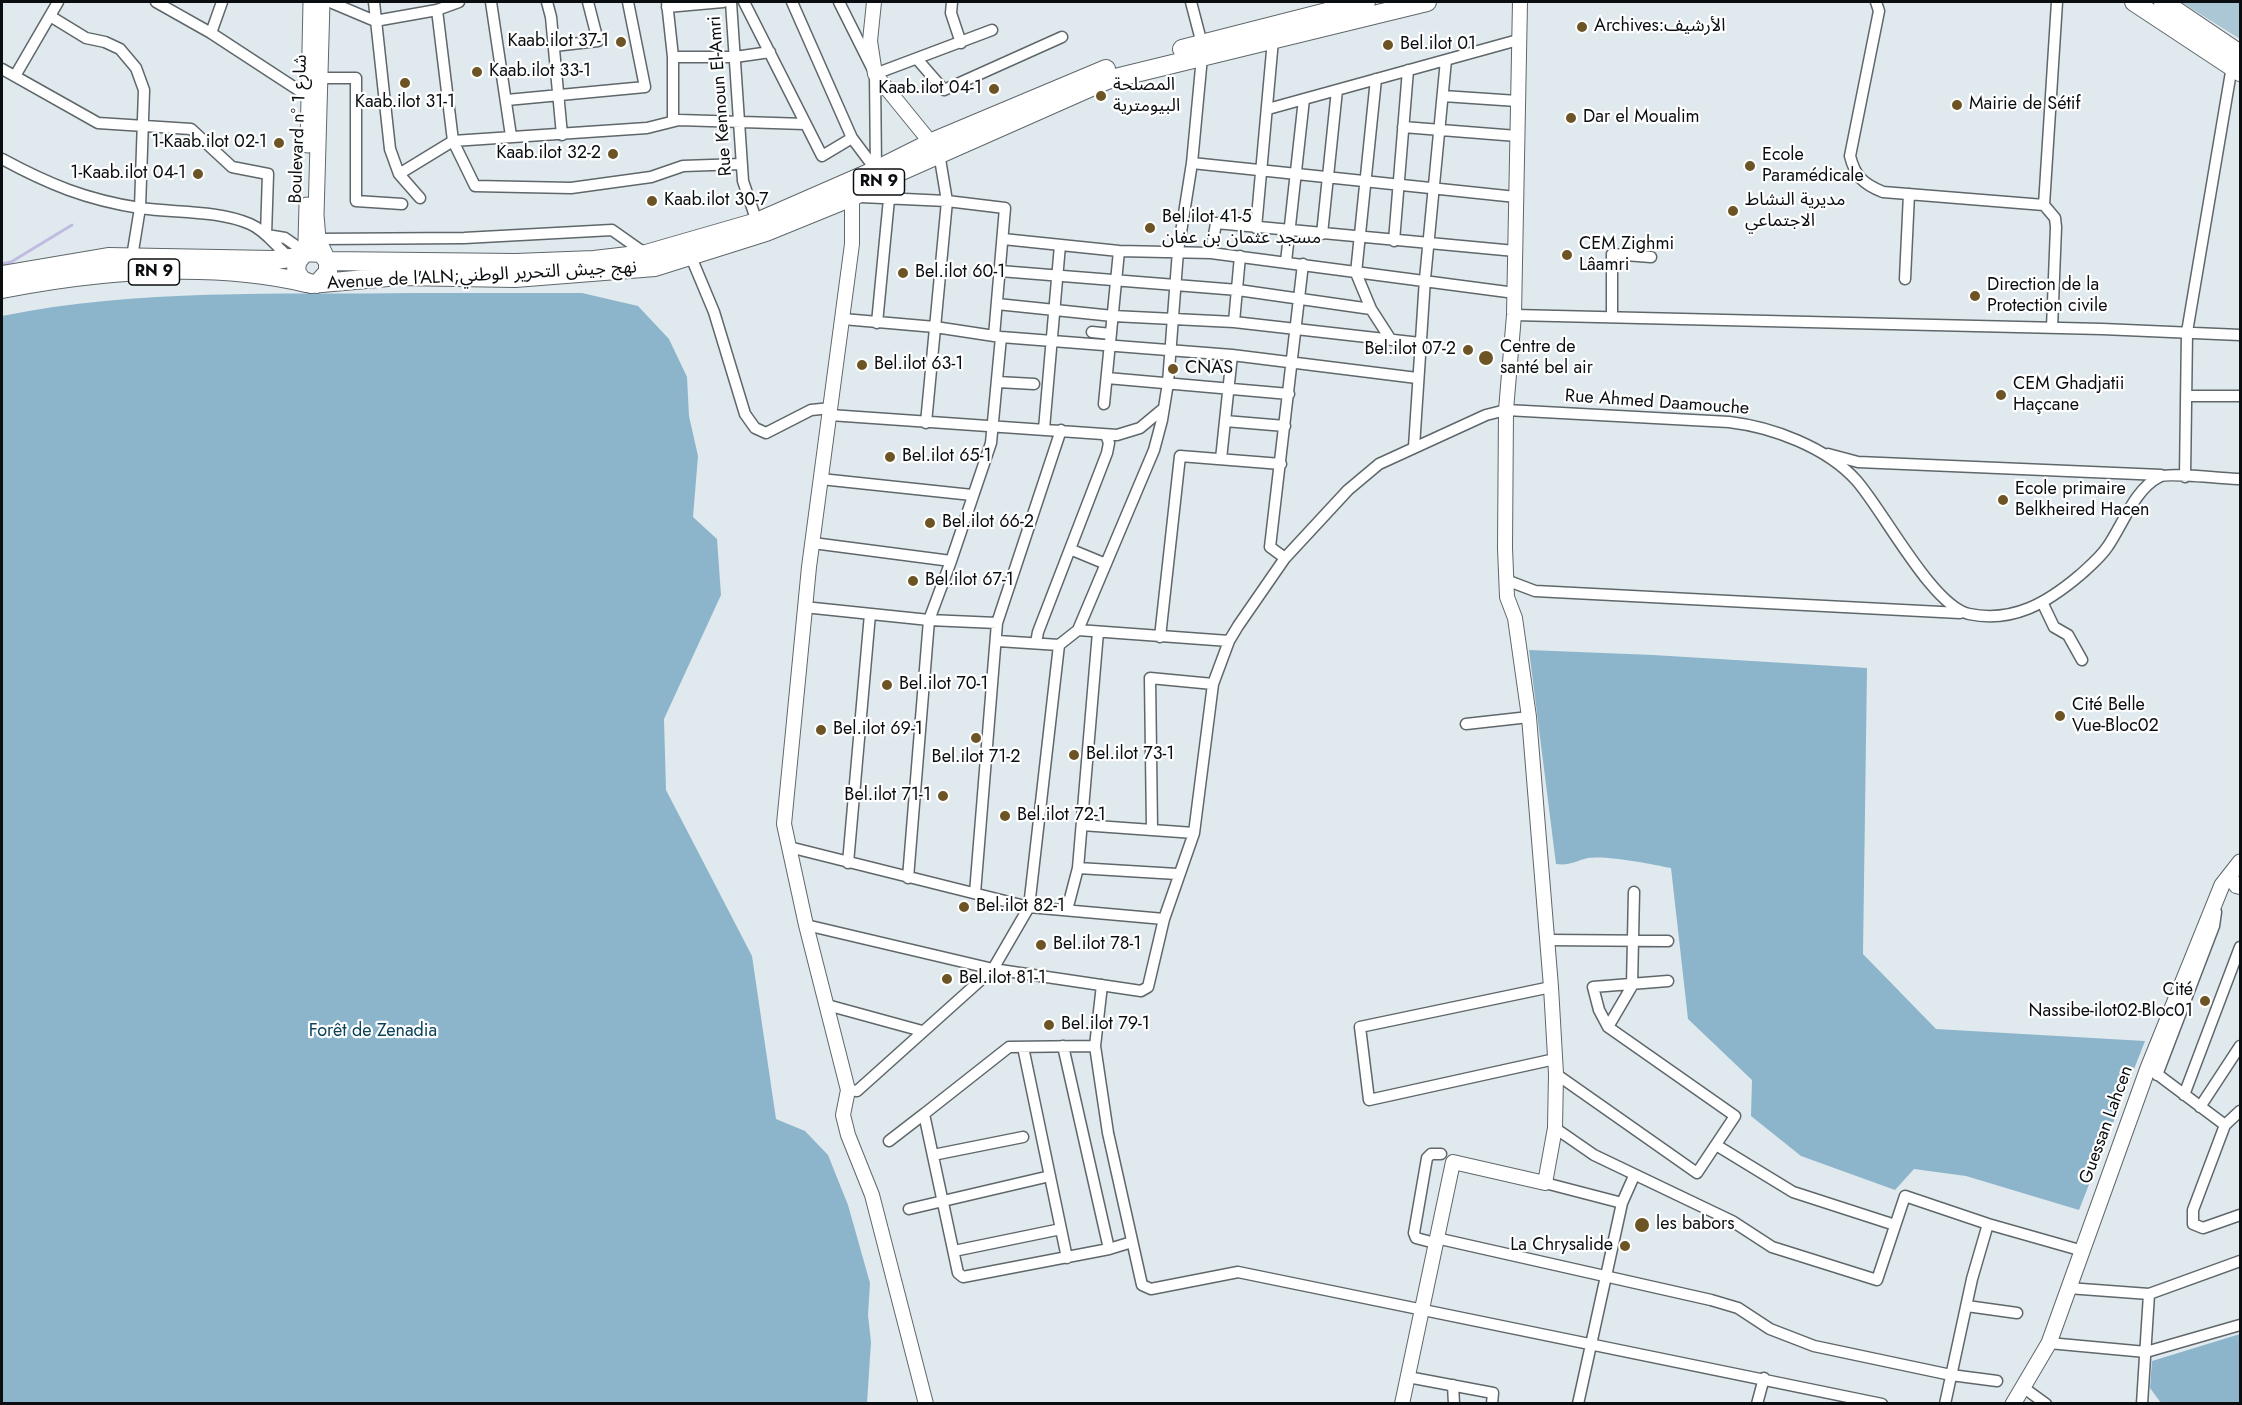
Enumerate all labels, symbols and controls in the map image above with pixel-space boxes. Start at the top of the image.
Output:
street label: Rue Kennoun El-Amri [705,15,737,177]
place label: Archives:الأرشيف [1594,16,1726,38]
marker: Archives:الأرشيف [1575,20,1589,34]
place label: Kaab.ilot 37-1 [507,31,609,53]
place label: Bel.ilot 01 [1400,34,1476,56]
marker: Kaab.ilot 37-1 [614,35,628,49]
marker: Bel.ilot 01 [1381,38,1395,52]
street label: Boulevard n° شارع 1 [286,54,312,204]
place label: Kaab.ilot 33-1 [489,61,591,83]
marker: Kaab.ilot 33-1 [470,65,484,79]
place label: المصلحة البيومترية [1113,75,1180,118]
marker: Kaab.ilot 31-1 [398,76,412,90]
place label: Kaab.ilot 04-1 [878,78,982,100]
marker: Kaab.ilot 04-1 [987,82,1001,96]
marker: المصلحة البيومترية [1094,89,1108,103]
place label: Kaab.ilot 31-1 [355,92,455,114]
place label: Mairie de Sétif [1969,94,2081,116]
marker: Mairie de Sétif [1950,98,1964,112]
place label: Dar el Moualim [1583,107,1700,129]
marker: Dar el Moualim [1564,111,1578,125]
place label: 1-Kaab.ilot 02-1 [152,132,267,154]
marker: 1-Kaab.ilot 02-1 [272,136,286,150]
place label: Kaab.ilot 32-2 [496,143,601,165]
place label: Ecole Paramédicale [1762,145,1864,188]
marker: Kaab.ilot 32-2 [606,147,620,161]
marker: Ecole Paramédicale [1743,159,1757,173]
place label: 1-Kaab.ilot 04-1 [70,163,186,185]
marker: 1-Kaab.ilot 04-1 [191,167,205,181]
road number: RN 9 [854,169,904,195]
place label: Kaab.ilot 30-7 [664,190,768,212]
place label: مديرية النشاط الاجتماعي [1745,190,1845,232]
marker: Kaab.ilot 30-7 [645,194,659,208]
marker: مديرية النشاط الاجتماعي [1726,204,1740,218]
place label: Bel.ilot 41-5 مسجد عثمان بن عفان [1162,207,1321,250]
marker: Bel.ilot 41-5 مسجد عثمان بن عفان [1143,221,1157,235]
place label: CEM Zighmi Lâamri [1579,234,1674,276]
marker: CEM Zighmi Lâamri [1560,248,1574,262]
street label: Avenue de l'ALN;نهج جيش التحرير الوطني [327,257,637,295]
road number: RN 9 [128,259,180,285]
place label: Bel.ilot 60-1 [915,262,1005,284]
marker: Bel.ilot 60-1 [896,266,910,280]
place label: Direction de la Protection civile [1987,275,2107,318]
marker: Direction de la Protection civile [1968,289,1982,303]
place label: Centre de santé bel air [1500,337,1593,380]
place label: Bel.ilot 07-2 [1365,339,1456,361]
marker: Bel.ilot 07-2 [1461,343,1475,357]
marker: Centre de santé bel air [1477,349,1495,367]
place label: Bel.ilot 63-1 [874,354,963,376]
marker: Bel.ilot 63-1 [855,358,869,372]
place label: CNAS [1185,358,1233,380]
marker: CNAS [1166,362,1180,376]
place label: CEM Ghadjatii Haçcane [2013,374,2124,416]
street label: Rue Ahmed Daamouche [1564,386,1750,420]
marker: CEM Ghadjatii Haçcane [1994,388,2008,402]
place label: Bel.ilot 65-1 [902,446,992,468]
marker: Bel.ilot 65-1 [883,450,897,464]
place label: Ecole primaire Belkheired Hacen [2015,479,2149,522]
marker: Ecole primaire Belkheired Hacen [1996,493,2010,507]
place label: Bel.ilot 66-2 [942,512,1034,534]
marker: Bel.ilot 66-2 [923,516,937,530]
place label: Bel.ilot 67-1 [925,570,1014,592]
marker: Bel.ilot 67-1 [906,574,920,588]
place label: Bel.ilot 70-1 [899,674,988,696]
marker: Bel.ilot 70-1 [880,678,894,692]
place label: Cité Belle Vue-Bloc02 [2072,695,2159,738]
marker: Cité Belle Vue-Bloc02 [2053,709,2067,723]
place label: Bel.ilot 69-1 [833,719,923,741]
marker: Bel.ilot 69-1 [814,723,828,737]
marker: Bel.ilot 71-2 [969,731,983,745]
place label: Bel.ilot 73-1 [1086,744,1174,766]
place label: Bel.ilot 71-2 [932,747,1020,769]
marker: Bel.ilot 73-1 [1067,748,1081,762]
place label: Bel.ilot 71-1 [844,785,931,807]
marker: Bel.ilot 71-1 [936,789,950,803]
place label: Bel.ilot 72-1 [1017,805,1106,827]
marker: Bel.ilot 72-1 [998,809,1012,823]
place label: Bel.ilot 82-1 [976,896,1065,918]
marker: Bel.ilot 82-1 [957,900,971,914]
place label: Bel.ilot 78-1 [1053,934,1141,956]
marker: Bel.ilot 78-1 [1034,938,1048,952]
place label: Bel.ilot 81-1 [959,968,1046,990]
marker: Bel.ilot 81-1 [940,972,954,986]
place label: Cité Nassibe-ilot02-Bloc01 [2029,980,2193,1022]
marker: Cité Nassibe-ilot02-Bloc01 [2198,994,2212,1008]
place label: Bel.ilot 79-1 [1061,1014,1150,1036]
marker: Bel.ilot 79-1 [1042,1018,1056,1032]
park label: Forêt de Zenadia [309,1021,437,1043]
street label: Guessan Lahcen [2076,1063,2138,1187]
place label: les babors [1656,1214,1734,1236]
marker: les babors [1633,1216,1651,1234]
place label: La Chrysalide [1510,1235,1613,1257]
marker: La Chrysalide [1618,1239,1632,1253]

